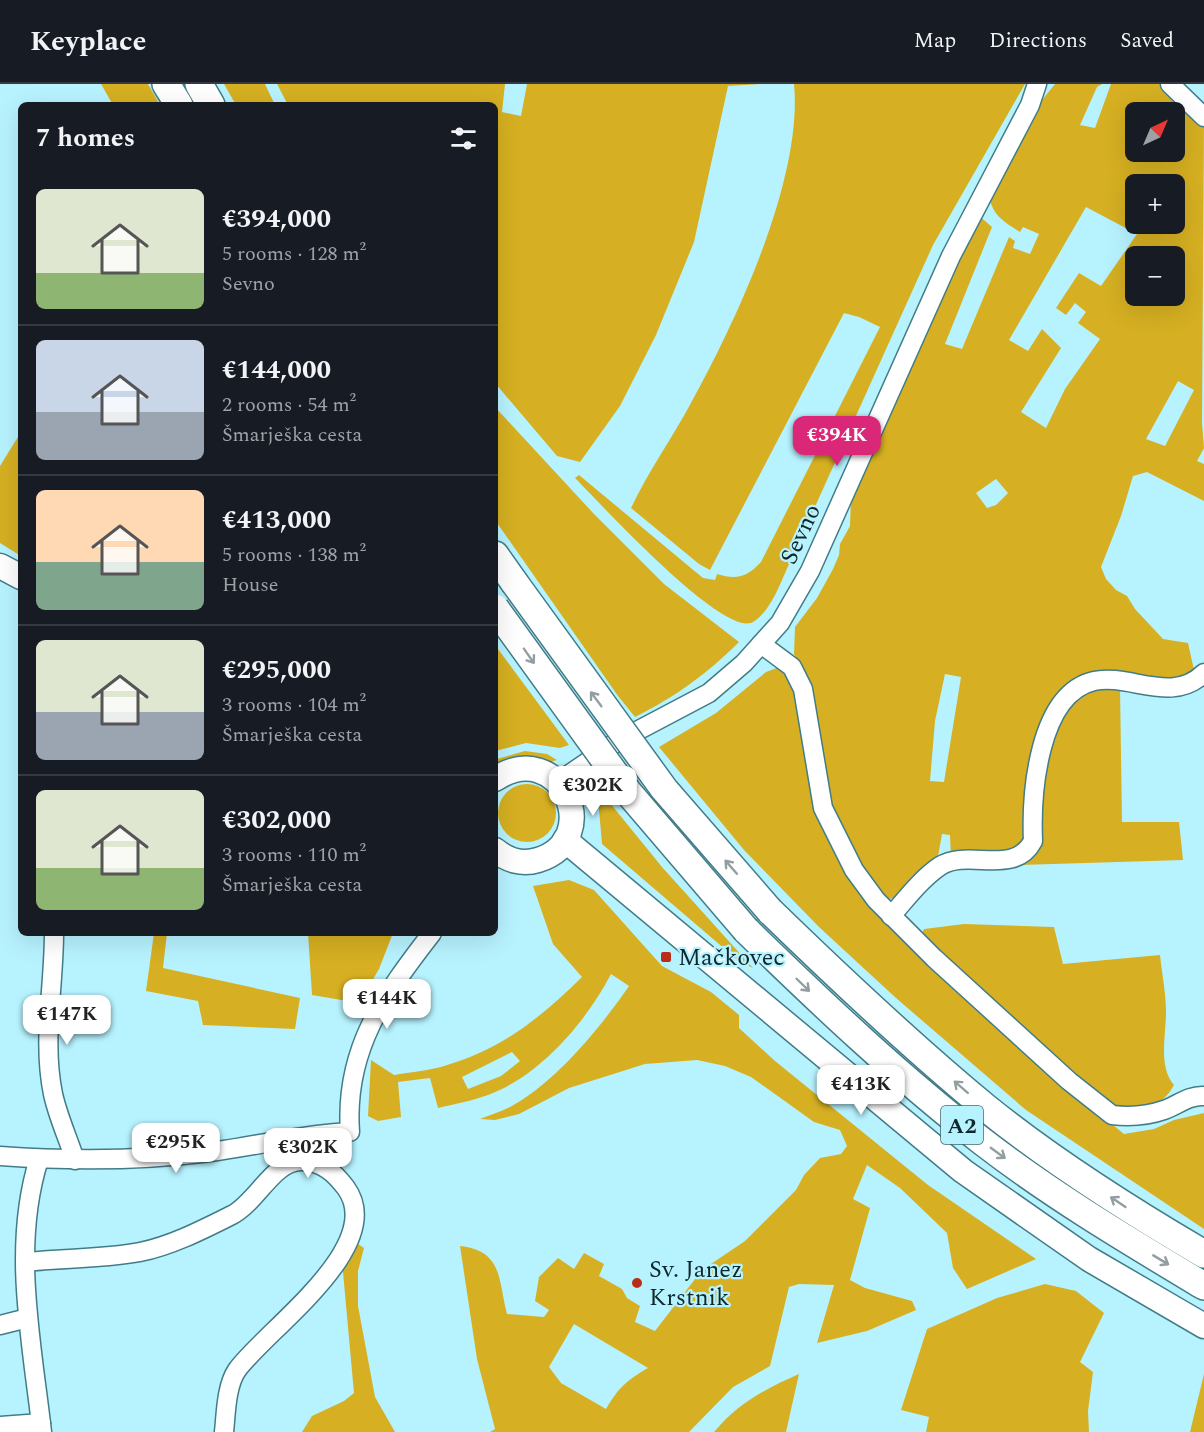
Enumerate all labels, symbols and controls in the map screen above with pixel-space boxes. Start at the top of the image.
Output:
text: Keyplace [30,20,146,63]
text: Map [914,25,956,57]
text: Directions [989,25,1087,57]
text: Saved [1120,25,1174,57]
north arrow [1125,102,1185,162]
map controls [1125,102,1185,306]
text: 7 homes [36,118,135,158]
icon: filters [447,122,480,155]
button: + [1125,174,1185,234]
text: €394,000 [222,199,331,239]
icon: home [84,213,156,285]
text: 5 rooms · 128 m² [222,239,366,269]
button: − [1125,246,1185,306]
text: Sevno [222,269,275,299]
text: €144,000 [222,350,331,390]
icon: home [84,364,156,436]
text: 2 rooms · 54 m² [222,390,356,420]
pin: €394K [795,416,879,467]
text: Šmarješka cesta [222,420,362,450]
text: €394K [807,420,867,450]
street label: Sevno [771,498,831,571]
text: €413,000 [222,500,331,540]
icon: home [84,514,156,586]
text: 5 rooms · 138 m² [222,540,366,570]
text: House [222,570,279,600]
one-way arrow [523,647,535,664]
text: €295,000 [222,650,331,690]
icon: home [84,664,156,736]
text: 3 rooms · 104 m² [222,690,366,720]
one-way arrow [590,691,602,707]
text: Šmarješka cesta [222,720,362,750]
pin: €302K [551,766,635,817]
text: €302K [563,770,623,800]
text: €302,000 [222,800,331,840]
icon: home [84,814,156,886]
text: 3 rooms · 110 m² [222,840,366,870]
one-way arrow [724,860,738,875]
text: Šmarješka cesta [222,870,362,900]
place label: Mačkovec [678,940,785,976]
marker: Mačkovec [659,950,673,964]
one-way arrow [795,978,810,992]
pin: €144K [345,979,429,1030]
text: €144K [357,983,417,1013]
pin: €147K [25,995,109,1046]
text: €147K [37,999,97,1029]
pin: €413K [819,1065,903,1116]
text: €413K [831,1069,891,1099]
one-way arrow [953,1080,969,1093]
road number: A2 [941,1106,983,1144]
pin: €295K [134,1123,218,1174]
text: €295K [146,1127,206,1157]
pin: €302K [266,1128,350,1179]
text: €302K [278,1132,338,1162]
one-way arrow [990,1147,1006,1159]
one-way arrow [1111,1196,1127,1208]
place label: Sv. Janez Krstnik [649,1252,743,1316]
one-way arrow [1152,1255,1169,1267]
marker: Sv. Janez Krstnik [630,1276,644,1290]

